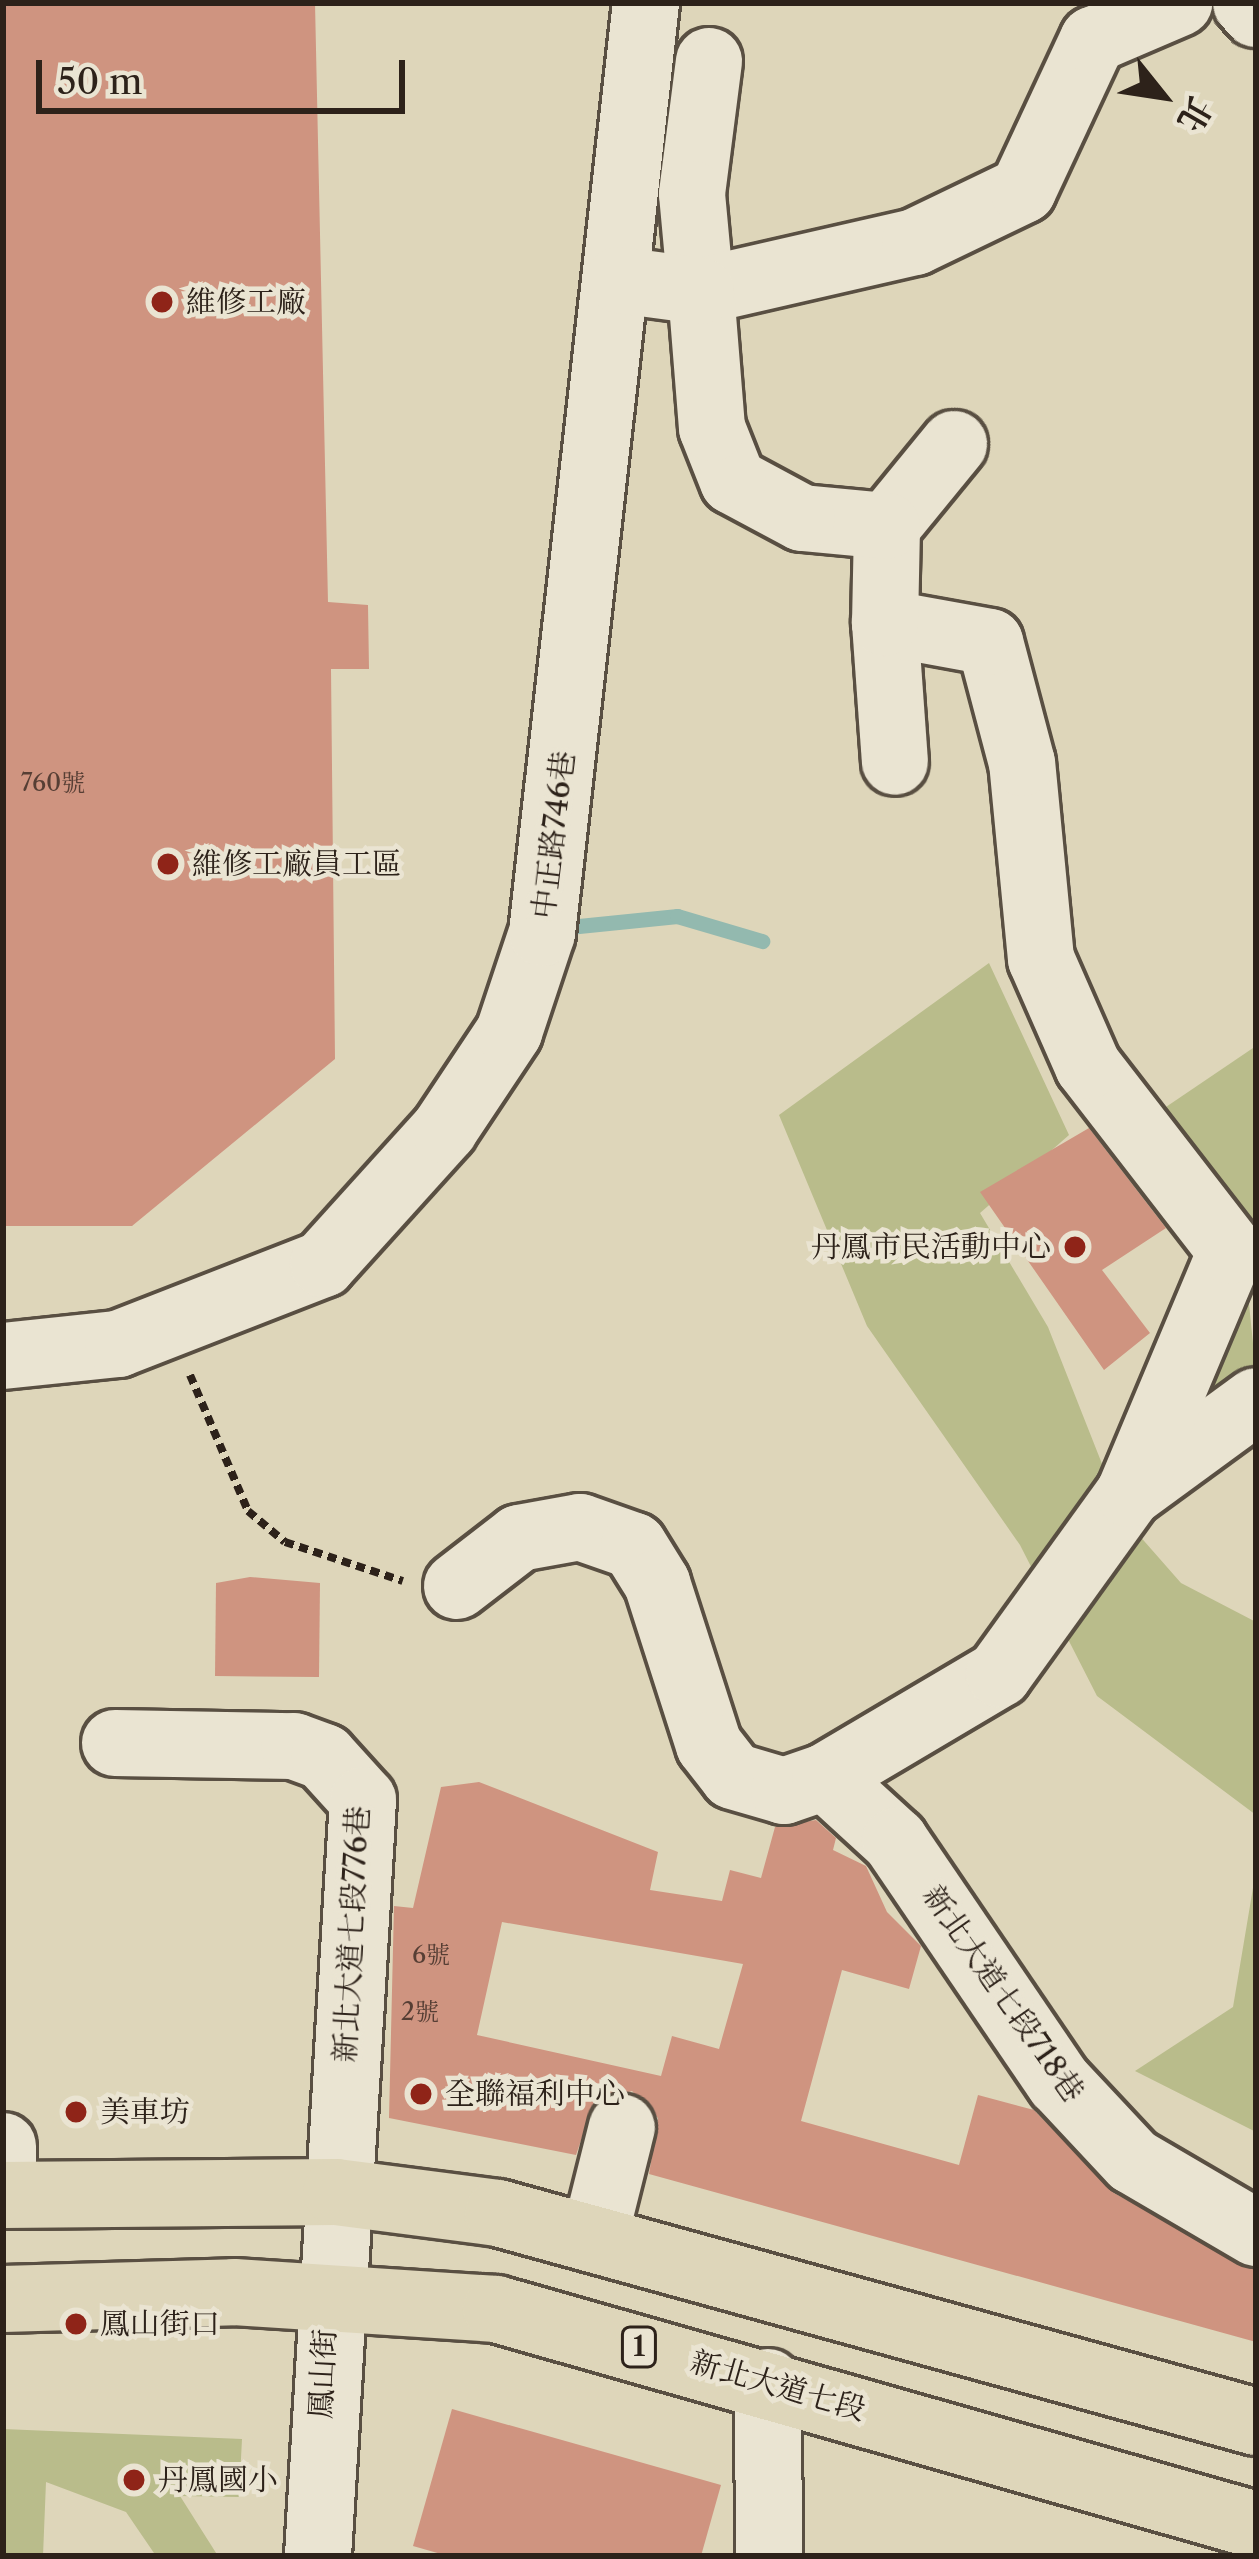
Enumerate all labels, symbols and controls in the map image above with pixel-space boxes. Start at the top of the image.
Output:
scale bar [42,36,411,110]
north arrow [1103,36,1223,156]
text: 50 m [57,59,142,103]
text: 北 [1169,90,1221,139]
place label: 維修工廠 [186,284,306,320]
marker: 維修工廠 [149,289,175,315]
street label: 中正路746巷 [526,749,582,921]
house number: 760號 [21,769,85,797]
place label: 維修工廠員工區 [192,846,402,882]
marker: 維修工廠員工區 [155,851,181,877]
place label: 丹鳳市民活動中心 [811,1229,1051,1265]
marker: 丹鳳市民活動中心 [1062,1234,1088,1260]
street label: 新北大道七段776巷 [327,1805,377,2063]
street label: 新北大道七段718巷 [915,1879,1091,2109]
house number: 6號 [412,1941,450,1969]
house number: 2號 [401,1998,439,2026]
place label: 全聯福利中心 [445,2076,625,2112]
marker: 全聯福利中心 [408,2081,434,2107]
place label: 美車坊 [100,2094,190,2130]
marker: 美車坊 [63,2099,89,2125]
place label: 鳳山街口 [100,2306,220,2342]
marker: 鳳山街口 [63,2311,89,2337]
road number: 1 [618,2326,660,2368]
street label: 鳳山街 [303,2328,343,2420]
street label: 新北大道七段 [687,2344,869,2428]
place label: 丹鳳國小 [158,2462,278,2498]
marker: 丹鳳國小 [121,2467,147,2493]

